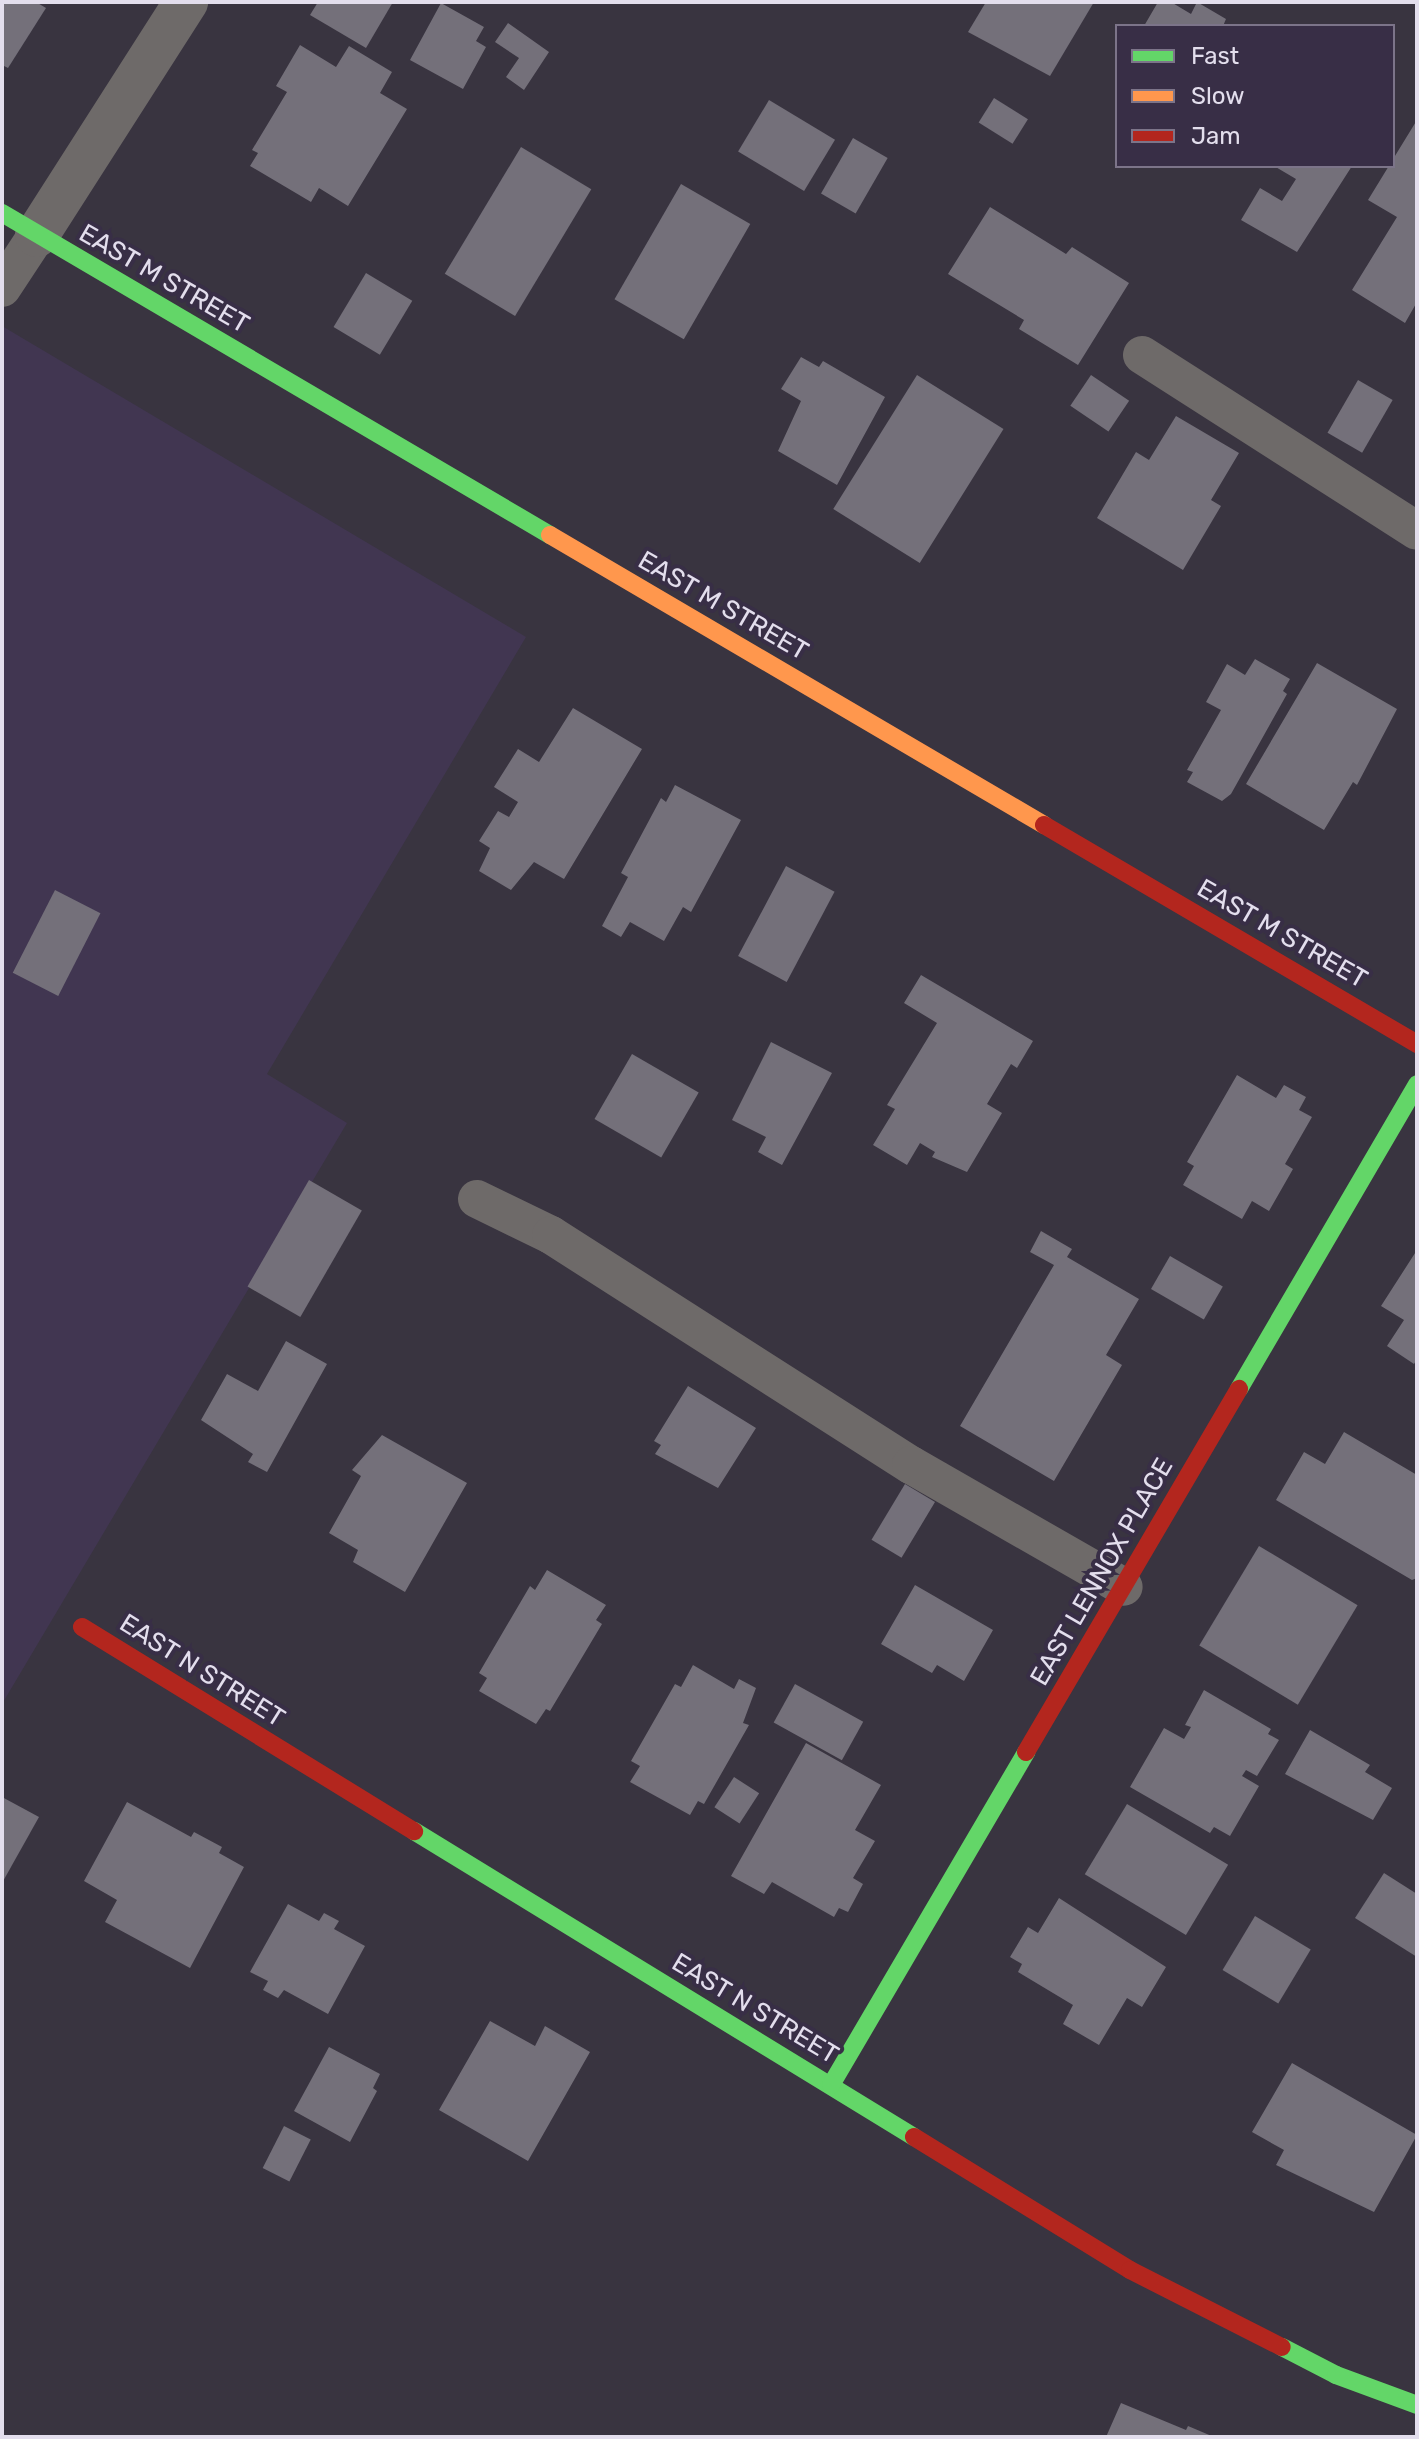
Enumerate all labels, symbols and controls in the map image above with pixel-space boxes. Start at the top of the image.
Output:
legend [1115,24,1395,168]
text: Fast [1191,42,1239,70]
text: Slow [1191,82,1244,110]
text: Jam [1191,122,1241,150]
street label: EAST M STREET [73,218,255,340]
street label: EAST M STREET [632,545,814,667]
street label: EAST M STREET [1191,873,1373,995]
street label: EAST LENNOX PLACE [1024,1452,1180,1692]
street label: EAST N STREET [113,1608,291,1734]
street label: EAST N STREET [666,1947,844,2071]

